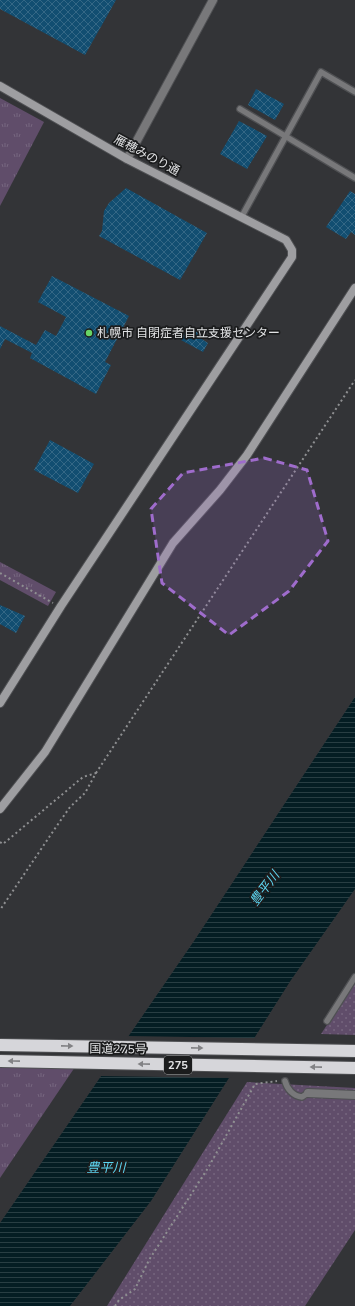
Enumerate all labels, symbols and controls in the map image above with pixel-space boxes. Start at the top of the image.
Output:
street label: 雁穂みのり通 [111,131,183,179]
place label: 札幌市 自閉症者自立支援センター [97,325,280,341]
marker: 札幌市 自閉症者自立支援センター [84,328,94,338]
water label: 豊平川 [246,866,285,910]
street label: 国道275号 [89,1040,147,1058]
one-way arrow [61,1043,74,1049]
one-way arrow [191,1045,203,1052]
road number: 275 [164,1056,192,1074]
one-way arrow [8,1058,20,1065]
one-way arrow [137,1061,150,1067]
one-way arrow [310,1064,322,1071]
water label: 豊平川 [86,1159,127,1177]

